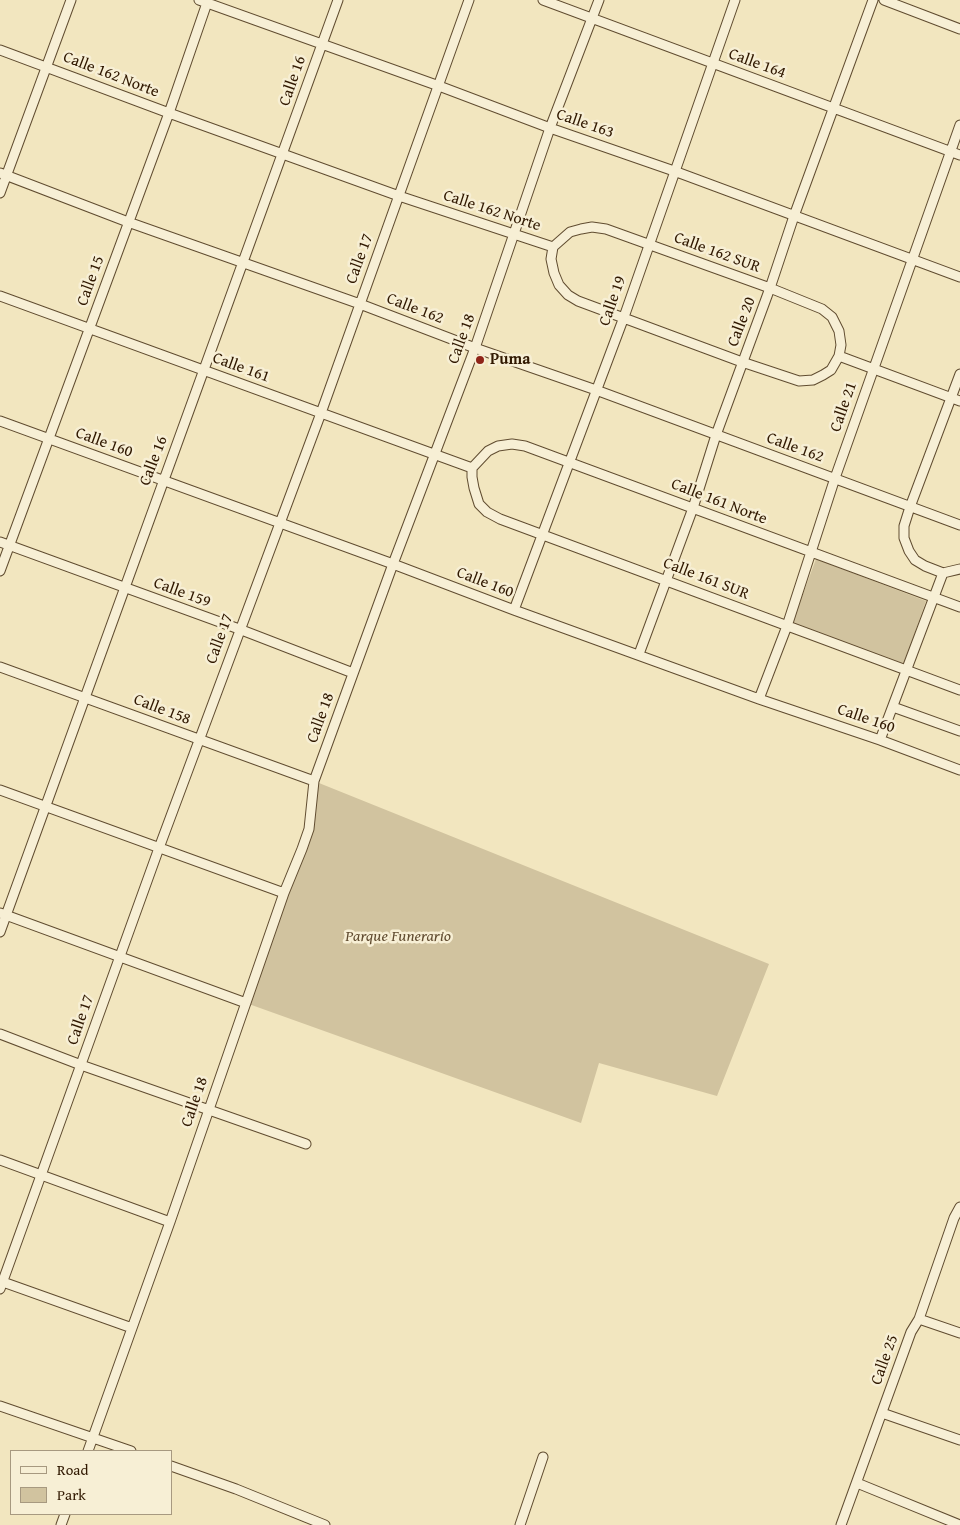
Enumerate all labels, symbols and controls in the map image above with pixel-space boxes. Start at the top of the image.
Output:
street label: Calle 164 [726,45,788,83]
street label: Calle 162 Norte [60,48,162,102]
street label: Calle 16 [276,53,310,109]
street label: Calle 163 [554,105,616,143]
street label: Calle 162 Norte [441,186,543,236]
street label: Calle 162 SUR [671,229,763,277]
street label: Calle 17 [342,231,378,287]
street label: Calle 15 [73,253,109,309]
street label: Calle 19 [596,273,630,329]
street label: Calle 162 [384,289,446,329]
street label: Calle 20 [724,294,760,350]
street label: Calle 18 [444,311,480,367]
street label: Calle 161 [210,349,272,387]
place label: Puma [490,350,530,370]
marker: Puma [474,354,486,366]
street label: Calle 21 [827,379,861,435]
street label: Calle 160 [73,424,135,462]
street label: Calle 162 [764,429,826,467]
street label: Calle 16 [136,433,172,489]
street label: Calle 161 Norte [668,475,770,529]
street label: Calle 161 SUR [660,554,752,604]
street label: Calle 160 [454,563,516,603]
street label: Calle 159 [151,574,213,612]
street label: Calle 17 [202,611,238,667]
street label: Calle 158 [131,690,193,730]
street label: Calle 18 [303,690,339,746]
street label: Calle 160 [835,700,897,738]
park label: Parque Funerario [345,927,451,947]
street label: Calle 17 [64,992,98,1048]
street label: Calle 18 [178,1074,212,1130]
street label: Calle 25 [867,1332,903,1388]
legend [10,1450,172,1515]
text: Road [57,1459,88,1480]
text: Park [57,1484,86,1505]

